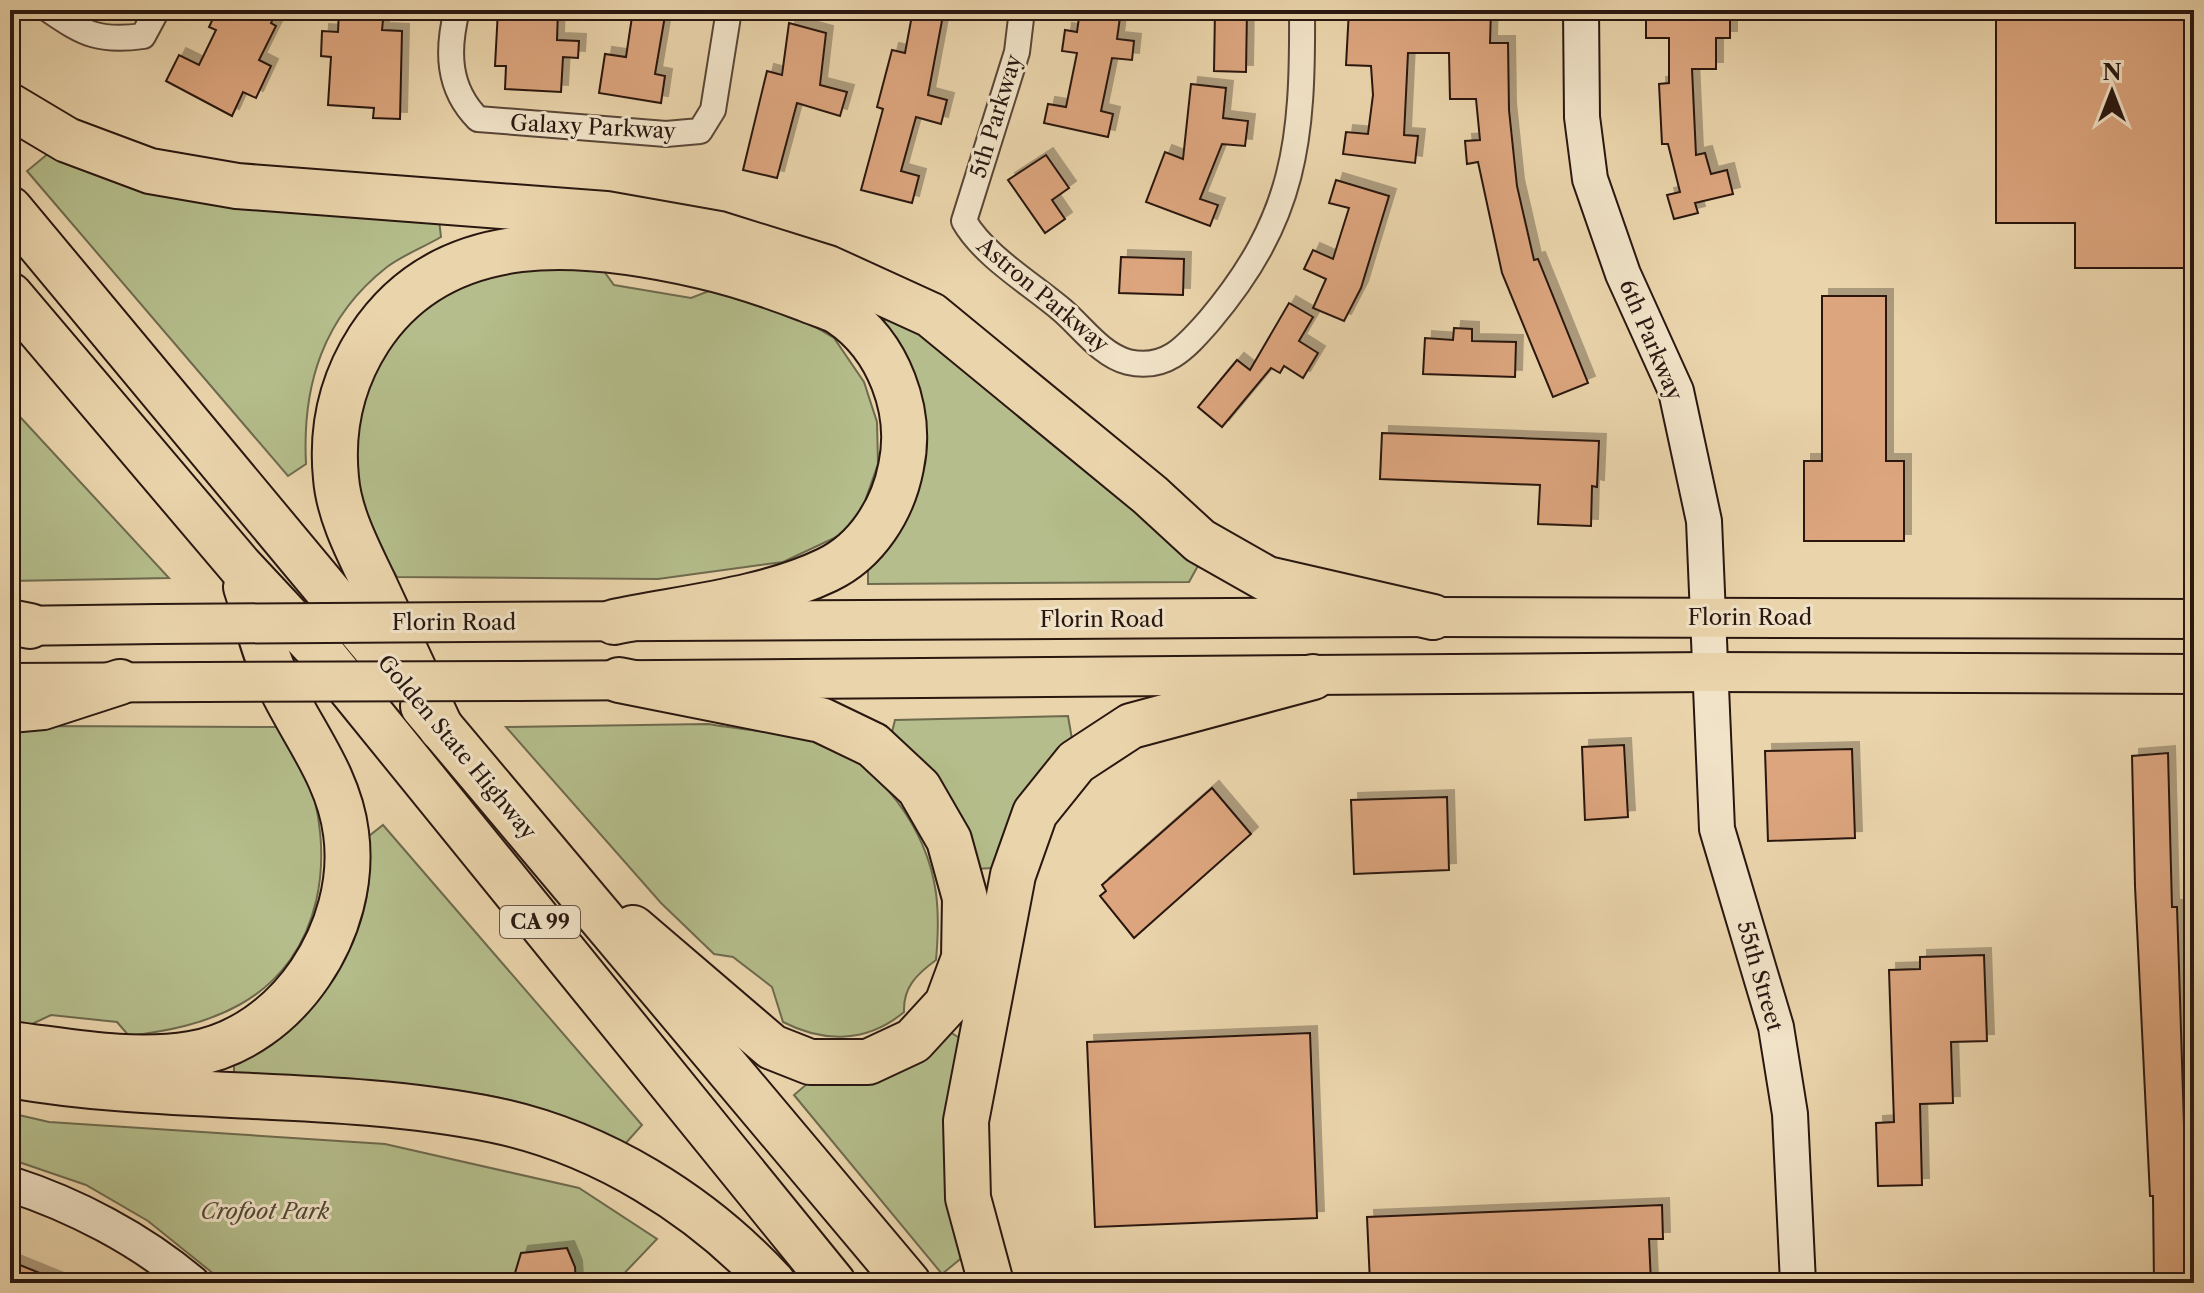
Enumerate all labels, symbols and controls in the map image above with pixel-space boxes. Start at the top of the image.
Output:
street label: 5th Parkway [964,50,1028,181]
north arrow [2072,52,2152,132]
text: N [2102,59,2122,86]
street label: Galaxy Parkway [509,109,677,145]
street label: Astron Parkway [971,231,1115,358]
street label: 6th Parkway [1613,276,1689,405]
street label: Florin Road [1688,604,1812,631]
street label: Florin Road [1040,606,1164,633]
street label: Florin Road [392,609,516,636]
street label: Golden State Highway [372,649,543,845]
road number: CA 99 [500,906,580,938]
street label: 55th Street [1731,918,1789,1035]
park label: Crofoot Park [201,1198,330,1225]

